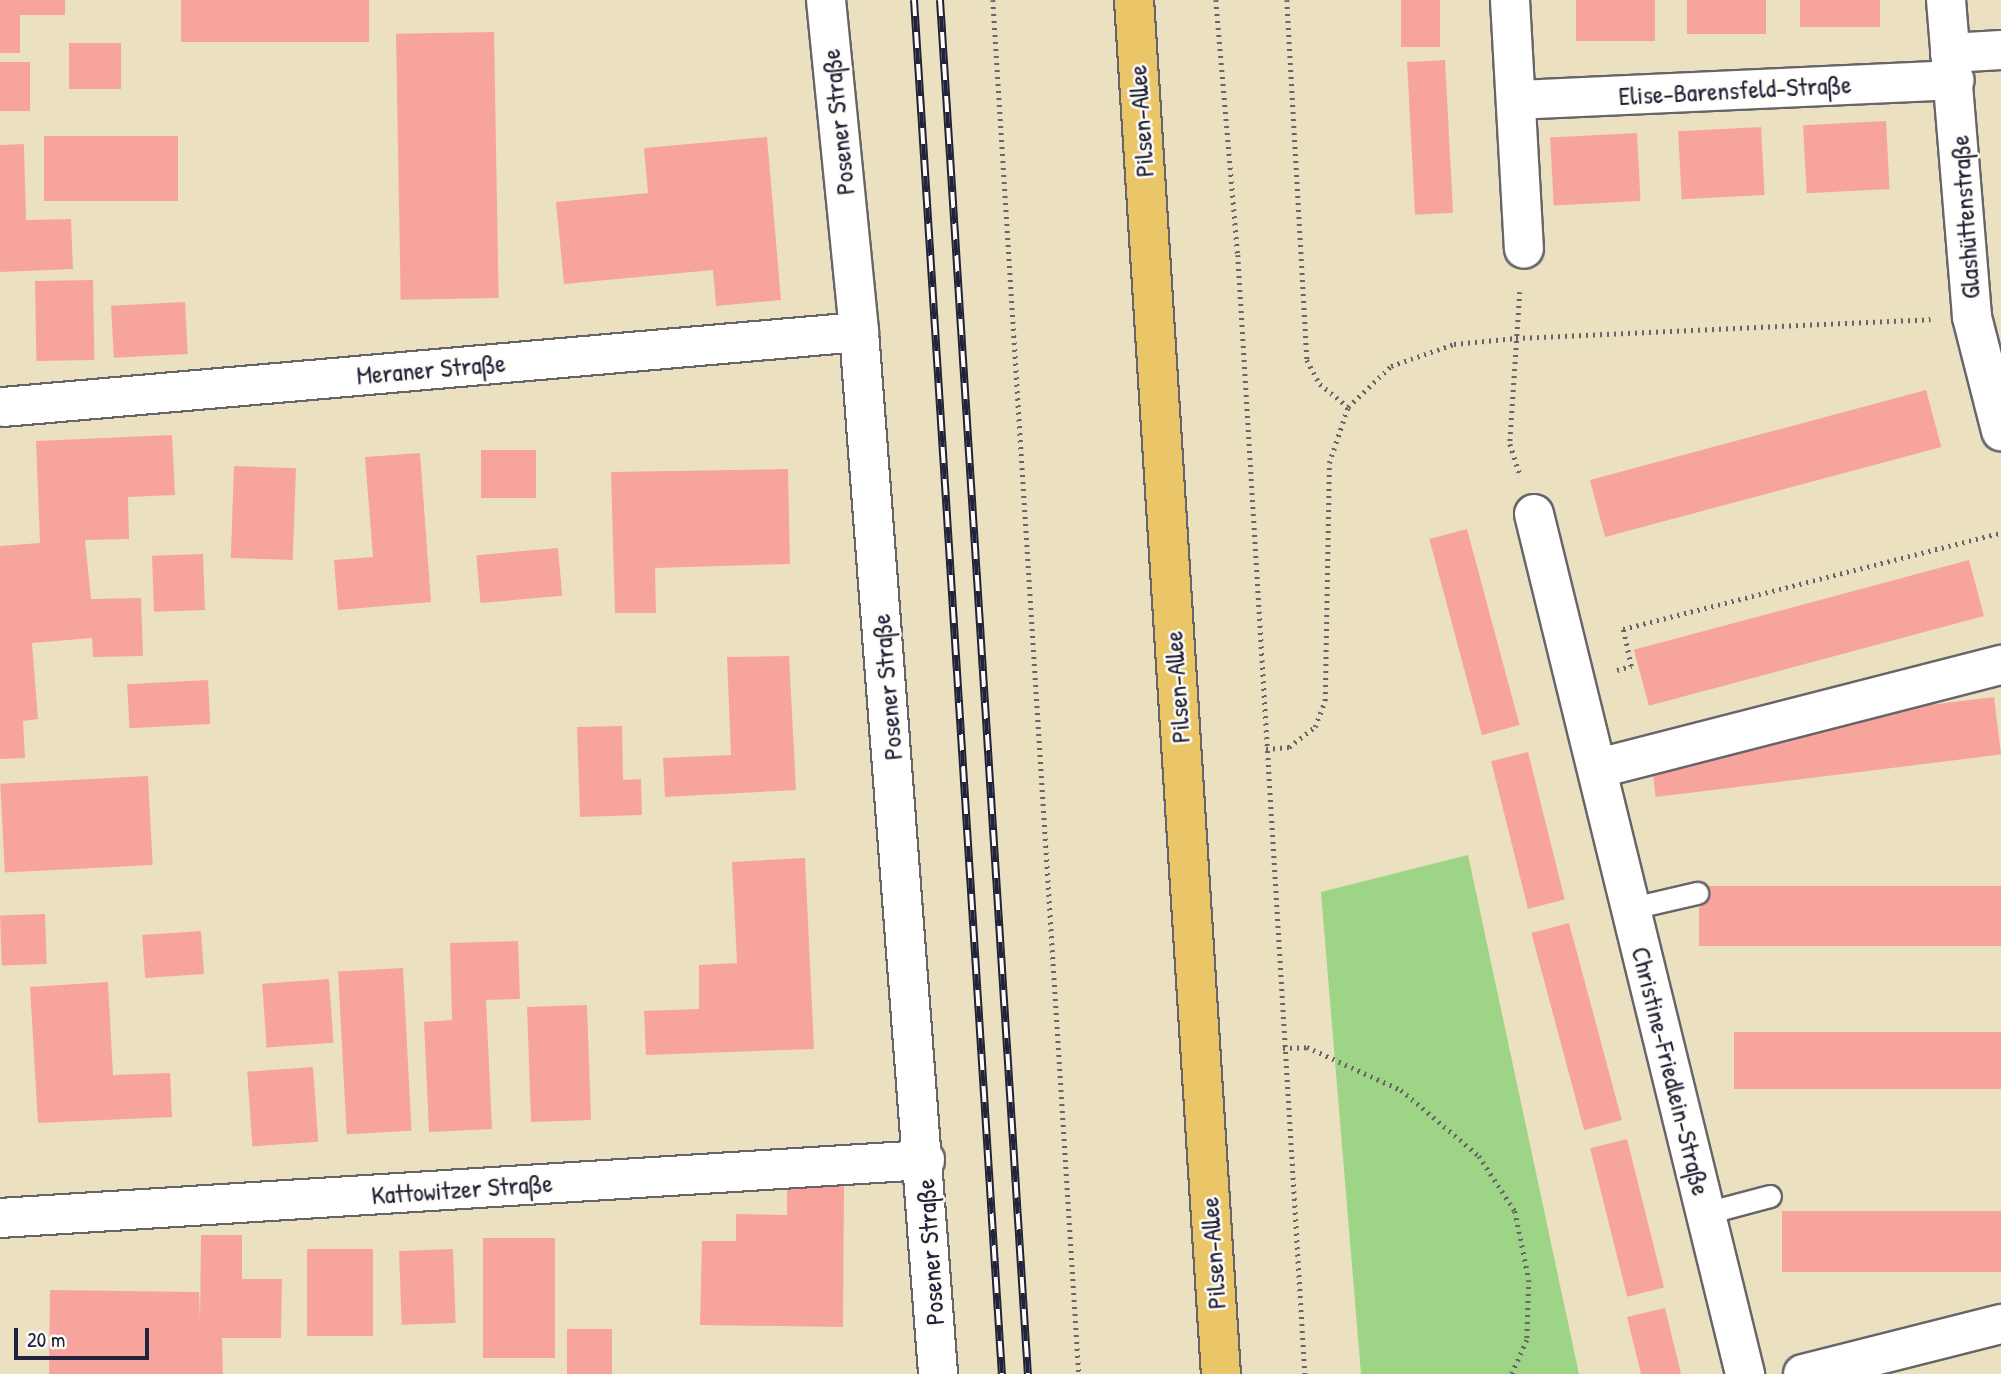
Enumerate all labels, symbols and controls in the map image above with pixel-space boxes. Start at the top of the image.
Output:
street label: Posener Straße [815,47,861,197]
street label: Pilsen-Allee [1122,64,1160,178]
street label: Elise-Barensfeld-Straße [1618,68,1852,112]
street label: Glashüttenstraße [1944,134,1986,300]
street label: Meraner Straße [355,347,507,391]
street label: Posener Straße [865,613,909,761]
street label: Pilsen-Allee [1158,630,1196,744]
street label: Christine-Friedlein-Straße [1625,944,1717,1198]
street label: Kattowitzer Straße [370,1167,554,1211]
street label: Posener Straße [909,1178,951,1326]
street label: Pilsen-Allee [1194,1196,1232,1310]
scale bar [18,1314,152,1358]
text: 20 m [27,1325,65,1354]

